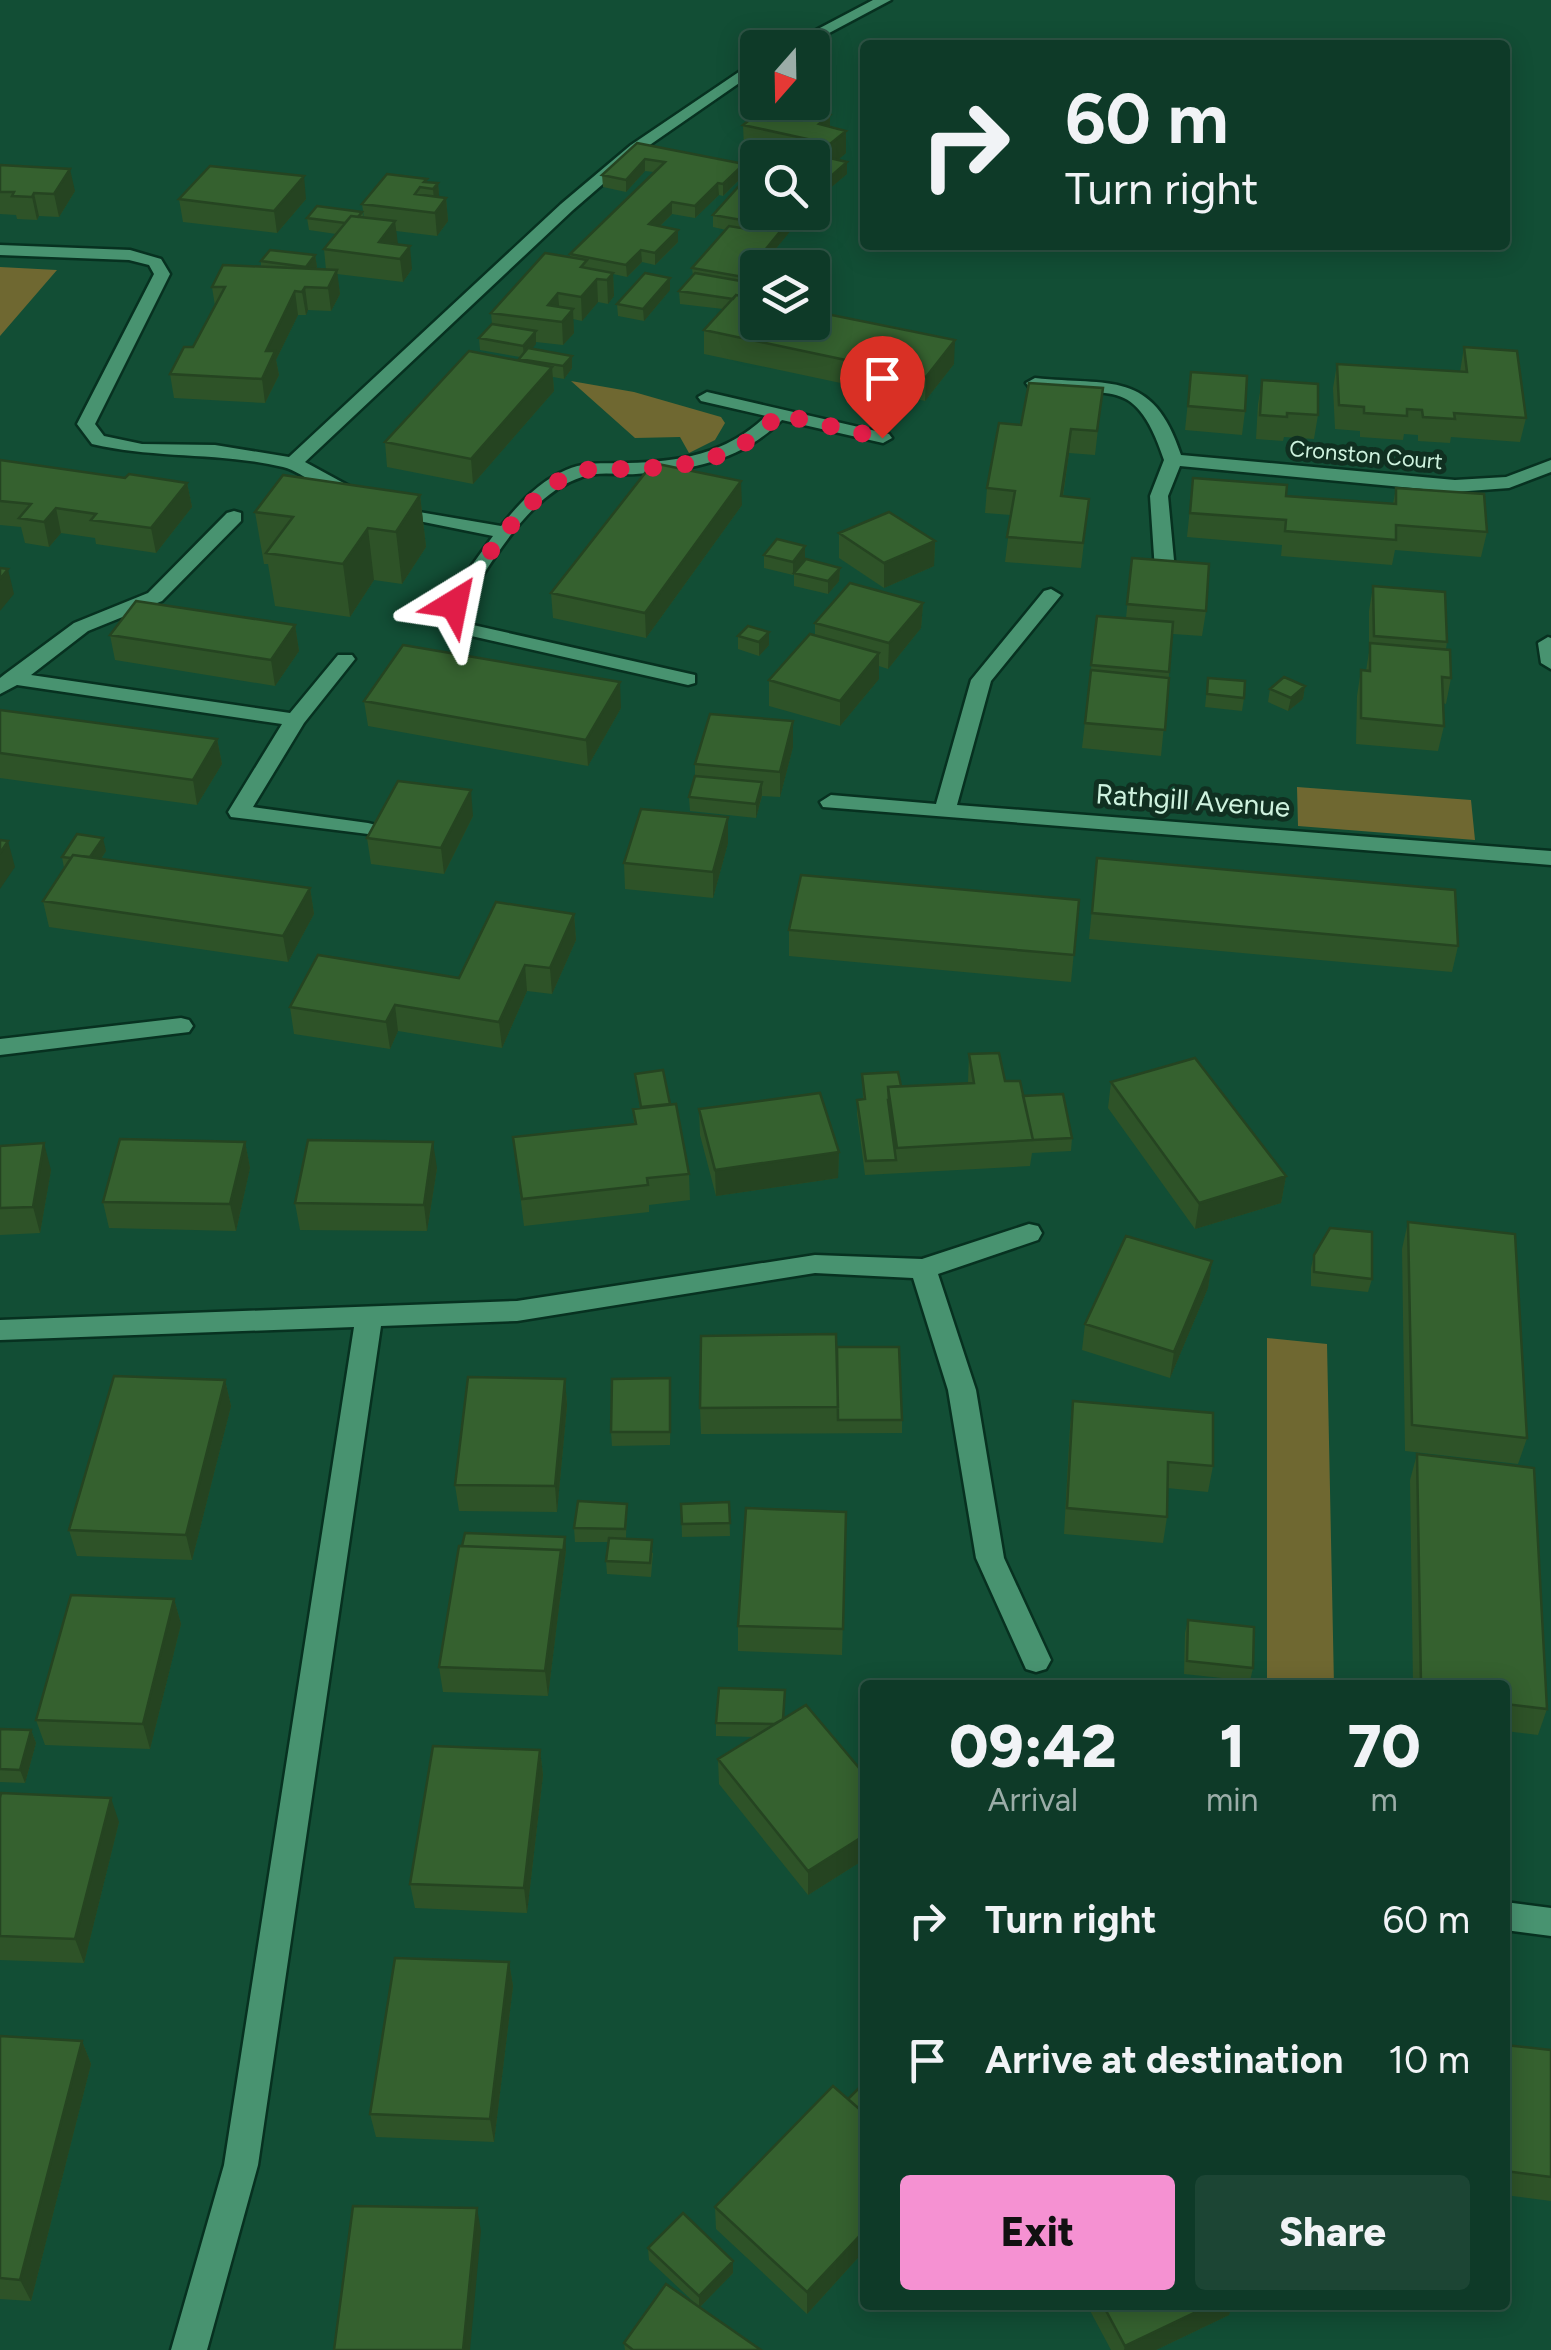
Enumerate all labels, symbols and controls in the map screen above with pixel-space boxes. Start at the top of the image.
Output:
north arrow [740,30,830,120]
map controls [740,30,830,340]
text: 60 m [1065,76,1229,161]
icon: right [900,80,1030,210]
button: search [740,140,830,230]
text: Turn right [1065,161,1258,215]
button: layers [740,250,830,340]
pin [840,336,925,439]
icon: arrive [855,351,910,406]
street label: Cronston Court [1288,435,1444,475]
position arrow [402,552,506,656]
street label: Rathgill Avenue [1095,776,1291,824]
text: 09:42 [949,1710,1117,1782]
text: 1 [1219,1710,1245,1782]
text: 70 [1348,1710,1421,1782]
text: Arrival [988,1781,1078,1819]
text: min [1206,1781,1258,1819]
text: m [1371,1781,1398,1819]
icon: right [900,1893,955,1948]
text: Turn right [985,1897,1157,1943]
text: 60 m [1382,1897,1470,1943]
icon: arrive [900,2033,955,2088]
text: Arrive at destination [985,2037,1343,2083]
text: 10 m [1388,2037,1470,2083]
button: Exit [900,2175,1175,2290]
button: Share [1195,2175,1470,2290]

